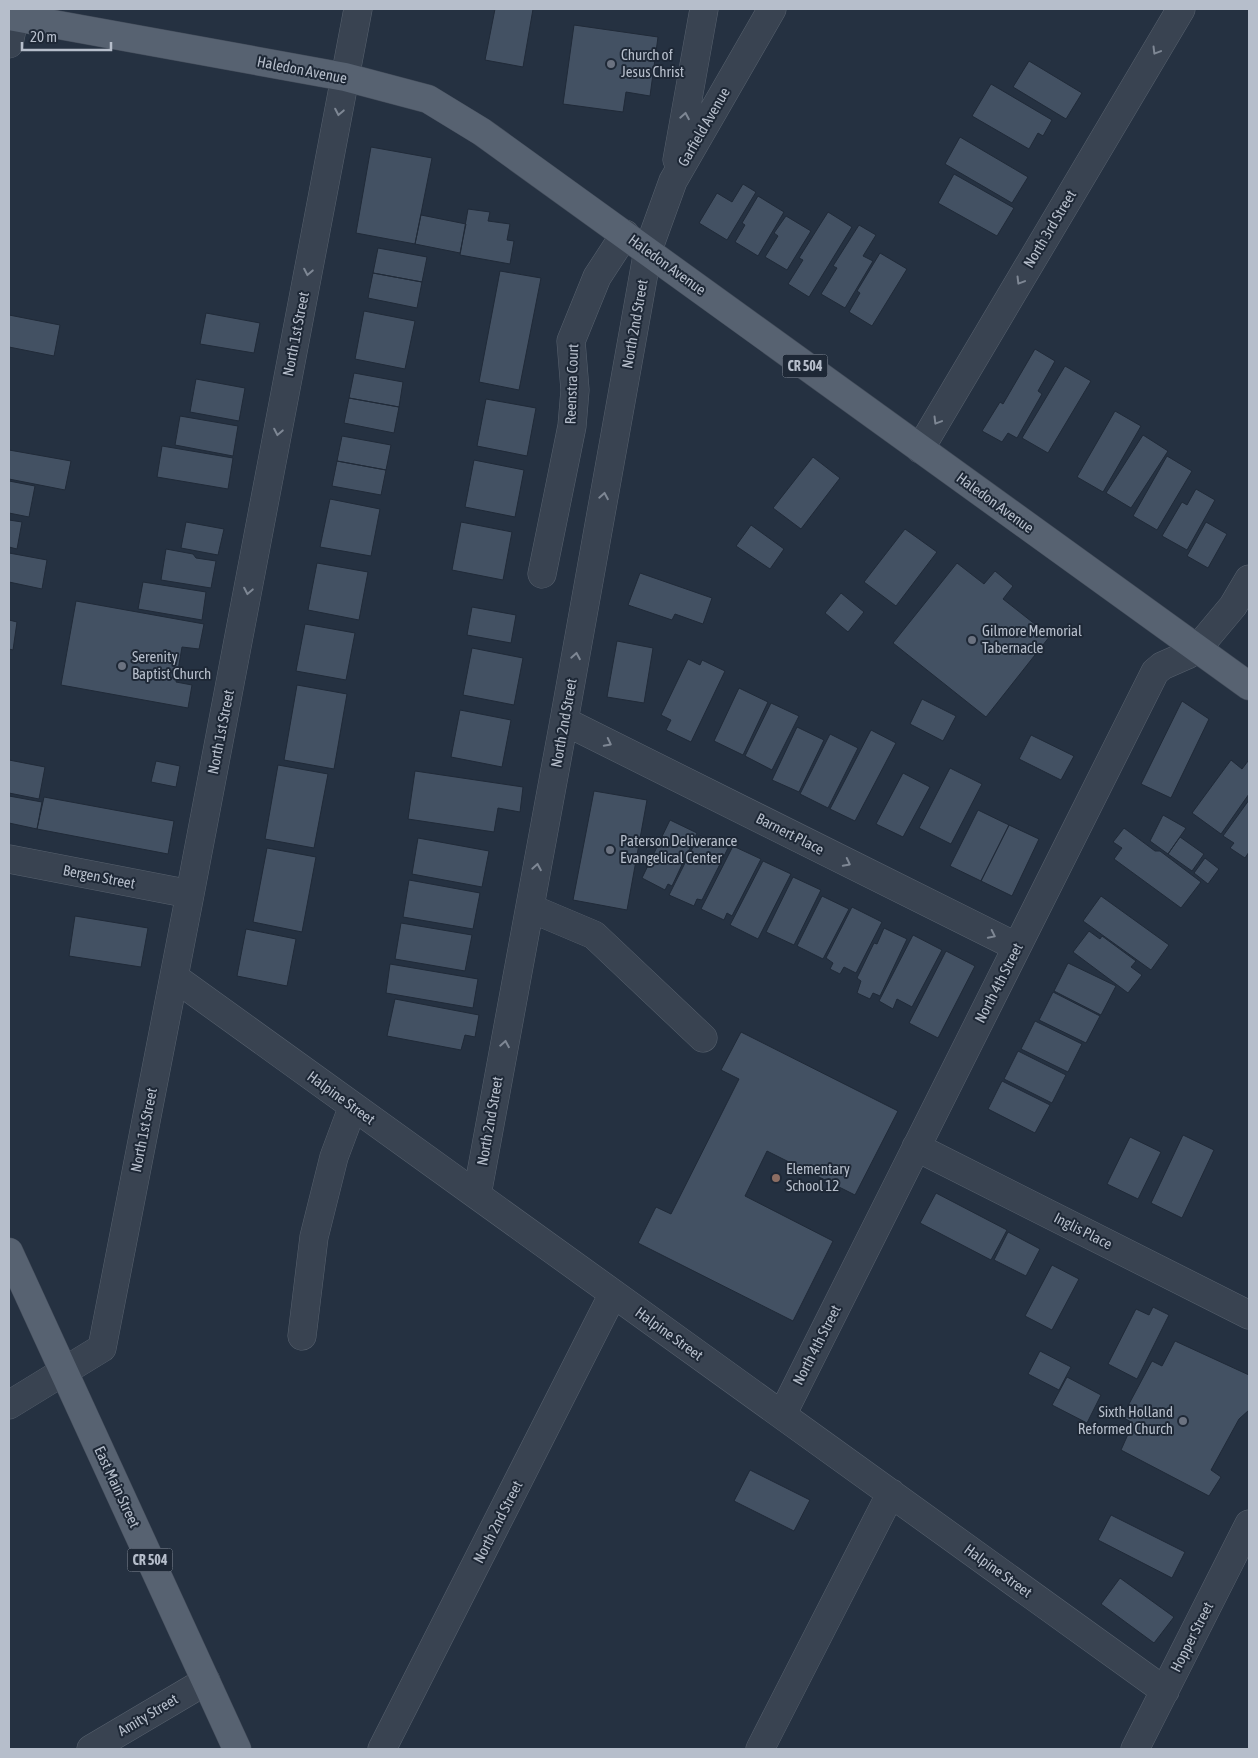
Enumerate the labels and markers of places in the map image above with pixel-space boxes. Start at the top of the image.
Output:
place label: Church of Jesus Christ [621,46,684,80]
marker: Church of Jesus Christ [605,58,617,70]
place label: Gilmore Memorial Tabernacle [982,622,1082,656]
marker: Gilmore Memorial Tabernacle [966,634,978,646]
place label: Serenity Baptist Church [132,648,211,682]
marker: Serenity Baptist Church [116,660,128,672]
place label: Paterson Deliverance Evangelical Center [620,832,738,866]
marker: Paterson Deliverance Evangelical Center [604,844,616,856]
place label: Elementary School 12 [786,1160,850,1194]
marker: Elementary School 12 [770,1172,782,1184]
place label: Sixth Holland Reformed Church [1078,1403,1173,1437]
marker: Sixth Holland Reformed Church [1177,1415,1189,1427]

